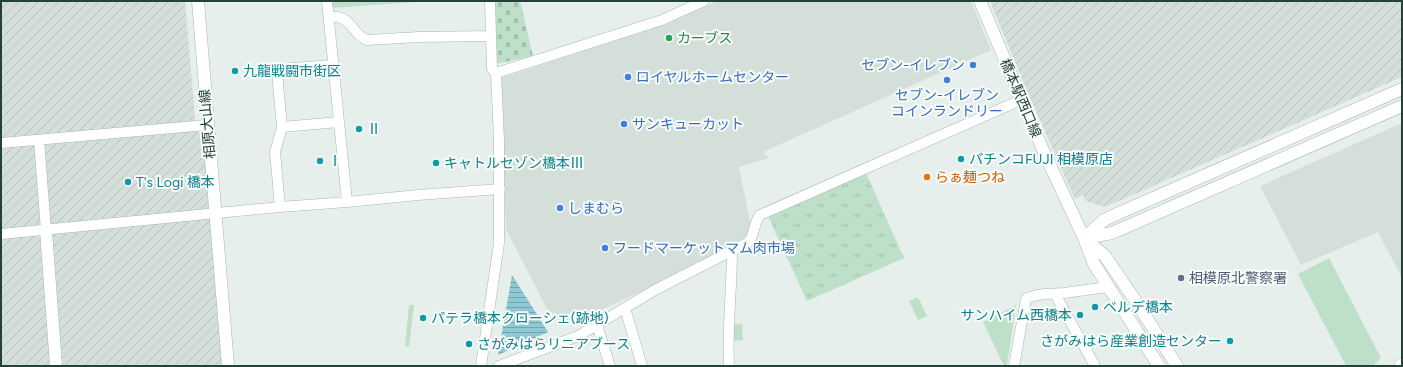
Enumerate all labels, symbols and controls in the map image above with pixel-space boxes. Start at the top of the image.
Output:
place label: カーブス [677,30,732,47]
marker: カーブス [664,33,674,43]
street label: 橋本駅西口線 [996,56,1045,140]
place label: セブン-イレブン [861,57,965,74]
marker: セブン-イレブン [968,60,978,70]
place label: 九龍戦闘市街区 [243,63,341,80]
marker: 九龍戦闘市街区 [230,66,240,76]
place label: ロイヤルホームセンター [636,69,789,86]
marker: ロイヤルホームセンター [623,72,633,82]
marker: セブン-イレブン コインランドリー [942,75,952,85]
place label: セブン-イレブン コインランドリー [891,87,1003,120]
street label: 相原大山線 [196,88,219,160]
place label: サンキューカット [632,116,744,133]
marker: サンキューカット [619,119,629,129]
place label: Ⅱ [367,121,381,138]
marker: Ⅱ [354,124,364,134]
place label: パチンコFUJI 相模原店 [969,151,1113,168]
place label: Ⅰ [328,153,342,170]
marker: パチンコFUJI 相模原店 [956,154,966,164]
place label: キャトルセゾン橋本Ⅲ [444,155,584,172]
marker: Ⅰ [315,156,325,166]
marker: キャトルセゾン橋本Ⅲ [431,158,441,168]
place label: らぁ麺つね [935,169,1005,186]
marker: らぁ麺つね [922,172,932,182]
place label: T's Logi 橋本 [136,174,215,191]
marker: T's Logi 橋本 [123,177,133,187]
place label: しまむら [568,200,624,217]
marker: しまむら [555,203,565,213]
place label: フードマーケットマム肉市場 [613,240,795,257]
marker: フードマーケットマム肉市場 [600,243,610,253]
place label: 相模原北警察署 [1189,270,1287,287]
marker: 相模原北警察署 [1176,273,1186,283]
place label: ベルデ橋本 [1103,299,1173,316]
marker: ベルデ橋本 [1090,302,1100,312]
place label: サンハイム西橋本 [961,307,1072,324]
place label: パテラ橋本クローシェ(跡地) [431,310,609,327]
marker: サンハイム西橋本 [1075,310,1085,320]
marker: パテラ橋本クローシェ(跡地) [418,313,428,323]
place label: さがみはら産業創造センター [1040,333,1222,350]
place label: さがみはらリニアブース [477,336,630,353]
marker: さがみはら産業創造センター [1225,336,1235,346]
marker: さがみはらリニアブース [464,339,474,349]

